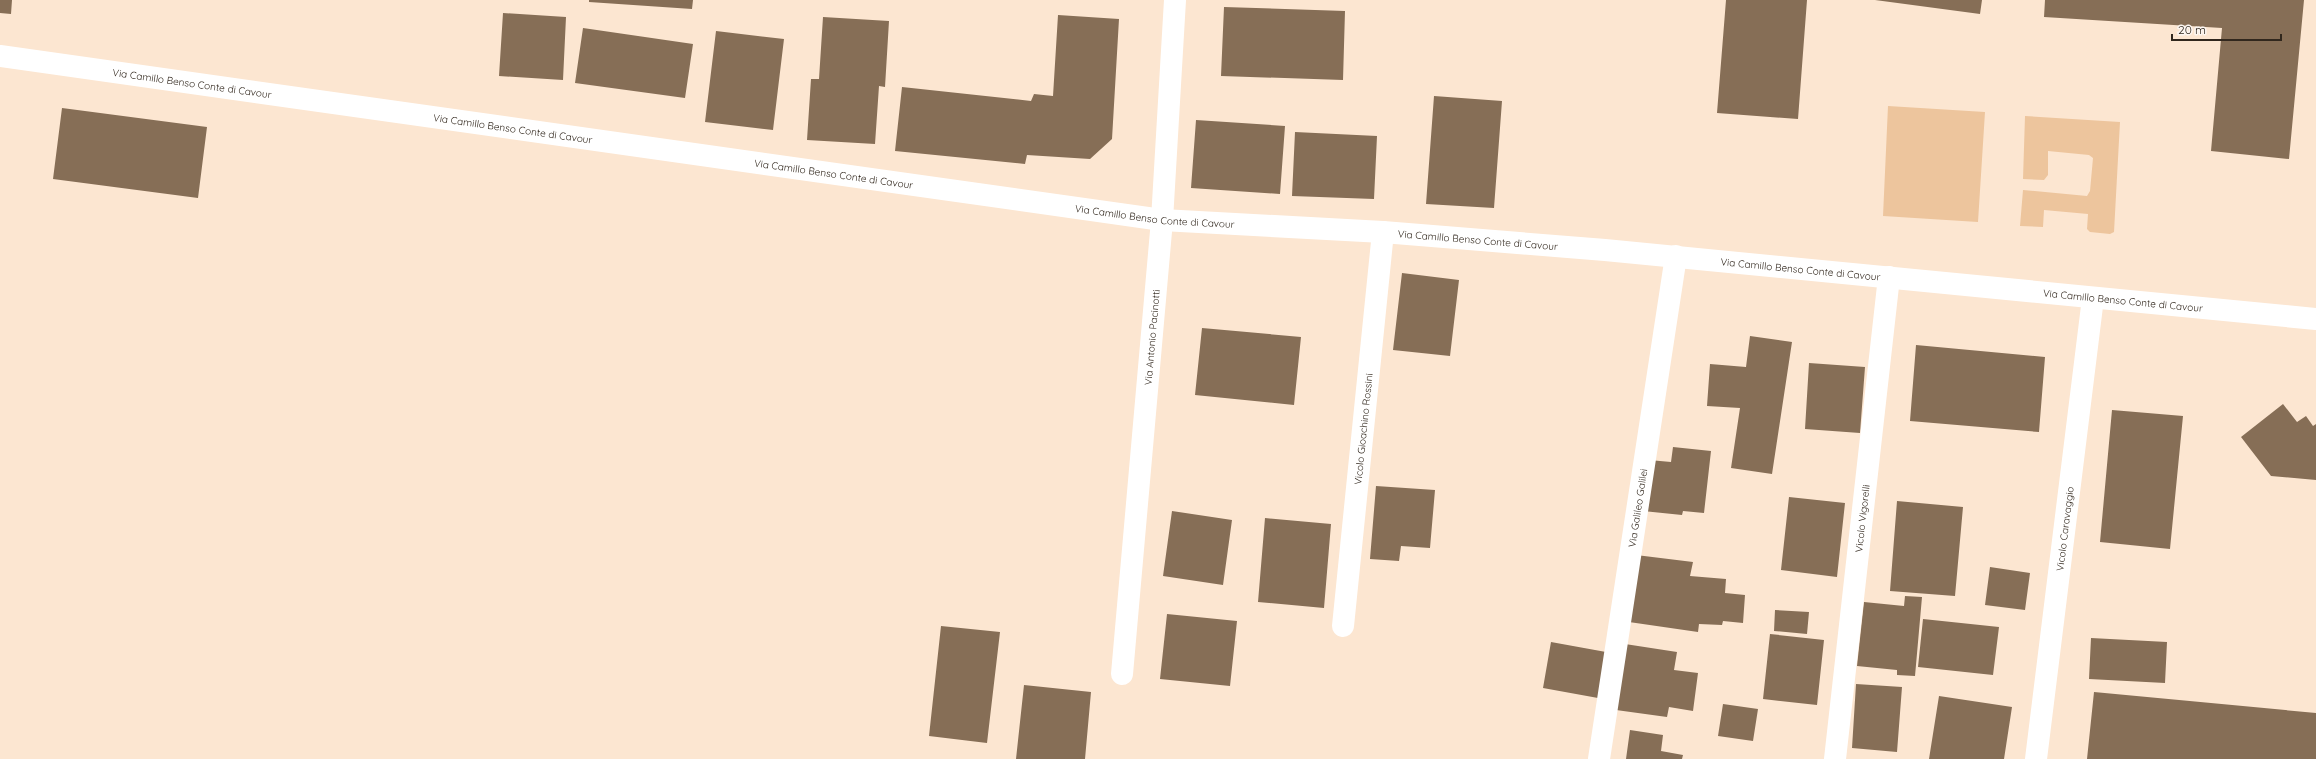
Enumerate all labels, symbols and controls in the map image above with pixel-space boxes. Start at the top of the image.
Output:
scale bar [2172,16,2281,42]
text: 20 m [2178,22,2206,37]
street label: Via Camillo Benso Conte di Cavour [112,65,273,101]
street label: Via Camillo Benso Conte di Cavour [433,111,593,146]
street label: Via Camillo Benso Conte di Cavour [753,156,914,191]
street label: Via Camillo Benso Conte di Cavour [1074,201,1235,230]
street label: Via Camillo Benso Conte di Cavour [1397,227,1559,253]
street label: Via Camillo Benso Conte di Cavour [1720,255,1881,283]
street label: Via Camillo Benso Conte di Cavour [2042,286,2204,315]
street label: Via Antonio Pacinotti [1141,289,1162,386]
street label: Vicolo Gioachino Rossini [1351,373,1375,485]
street label: Via Galileo Galilei [1625,468,1650,548]
street label: Vicolo Vigorelli [1852,484,1872,553]
street label: Vicolo Caravaggio [2053,486,2076,572]

